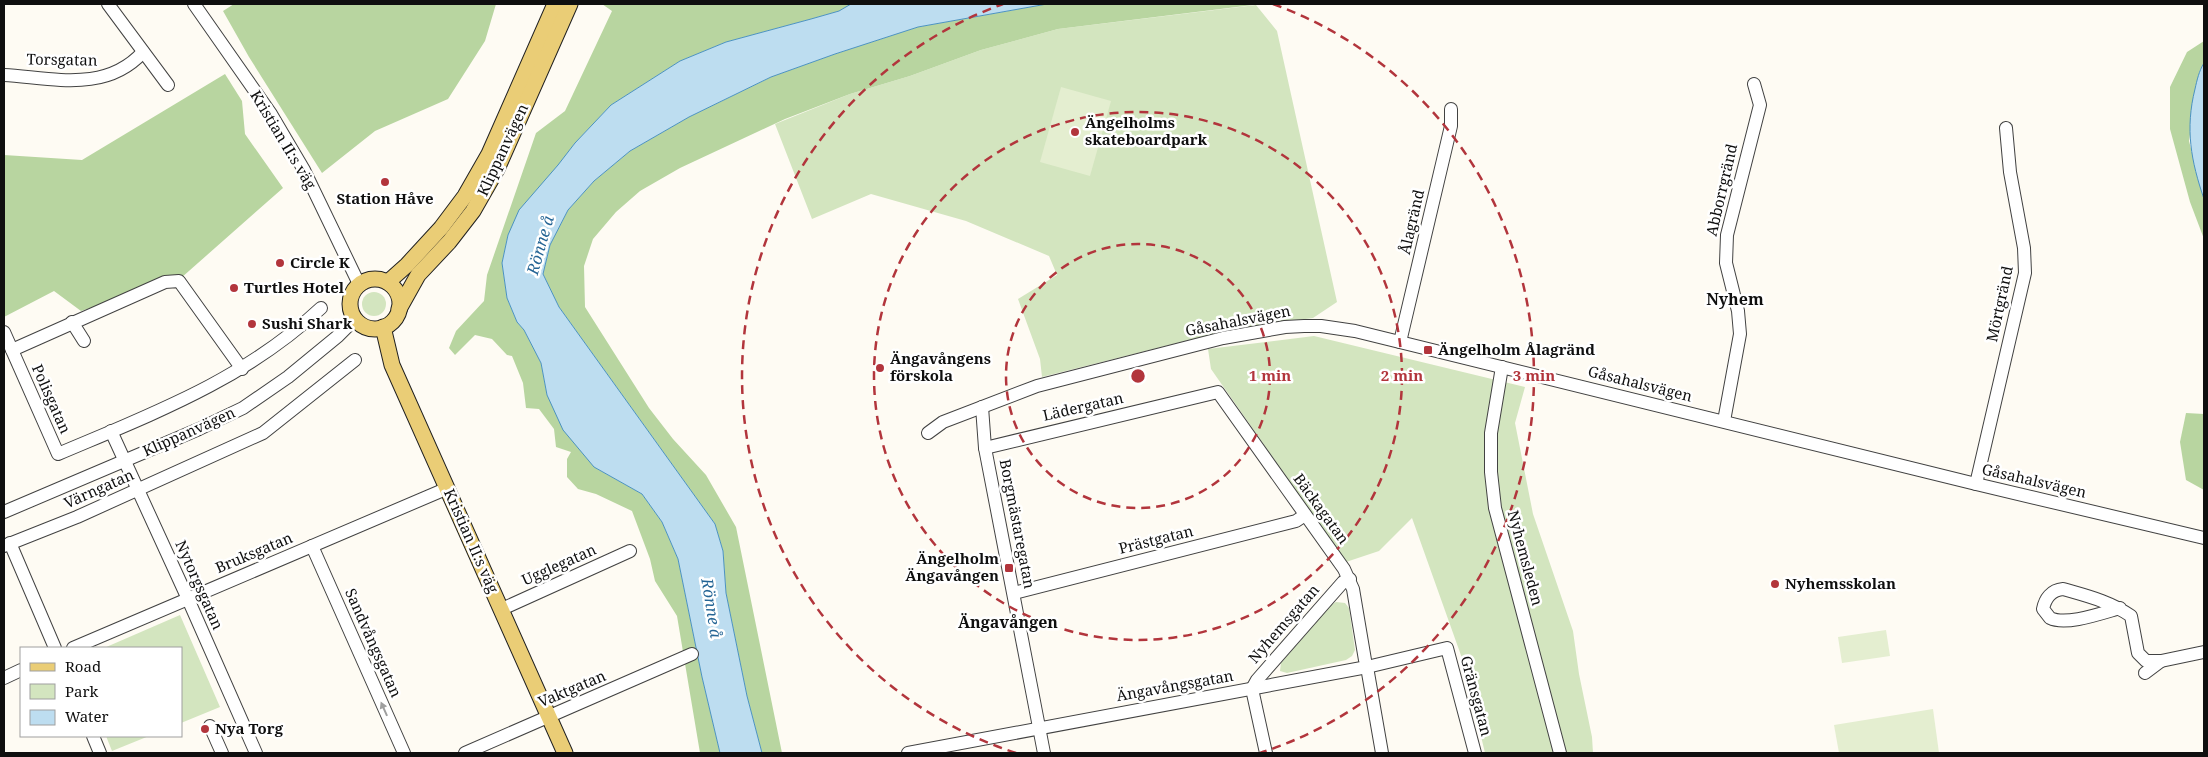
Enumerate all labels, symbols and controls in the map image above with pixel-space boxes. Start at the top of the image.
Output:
street label: Torsgatan [26,48,98,70]
street label: Kristian II:s väg [246,86,321,193]
street label: Klippanvägen [472,100,532,199]
place label: Ängelholms skateboardpark [1085,112,1207,149]
marker: Ängelholms skateboardpark [1069,126,1081,138]
street label: Abborrgränd [1701,142,1741,238]
marker: Station Håve [379,176,391,188]
street label: Ålagränd [1394,187,1428,256]
place label: Station Håve [336,188,434,208]
water label: Rönne å [521,212,559,278]
place label: Circle K [290,252,351,272]
marker: Circle K [274,257,286,269]
street label: Mörtgränd [1981,264,2017,344]
place label: Turtles Hotel [244,277,345,297]
marker: Turtles Hotel [228,282,240,294]
district label: Nyhem [1706,288,1764,310]
street label: Gåsahalsvägen [1184,300,1292,340]
place label: Sushi Shark [262,313,353,333]
marker: Sushi Shark [246,318,258,330]
place label: Ängelholm Ålagränd [1438,339,1595,359]
marker: Ängelholm Ålagränd [1422,344,1434,356]
place label: Ängavångens förskola [890,348,991,385]
street label: Gåsahalsvägen [1586,360,1695,406]
street label: Polisgatan [28,361,76,437]
marker: Ängavångens förskola [874,362,886,374]
text: 1 min [1249,365,1291,385]
text: 2 min [1381,365,1423,385]
text: 3 min [1513,365,1555,385]
centre of rings [1129,367,1147,385]
street label: Lädergatan [1041,387,1125,425]
street label: Klippanvägen [139,402,238,460]
street label: Borgmästaregatan [996,457,1040,591]
street label: Gåsahalsvägen [1980,458,2089,502]
street label: Värngatan [61,464,137,512]
street label: Bäckagatan [1289,469,1354,548]
street label: Kristian II:s väg [440,485,504,596]
street label: Nyhemsleden [1504,508,1548,608]
street label: Prästgatan [1116,520,1195,558]
street label: Bruksgatan [212,527,295,577]
street label: Nytorgsgatan [171,537,229,633]
street label: Ugglegatan [518,539,599,589]
place label: Ängelholm Ängavången [905,548,999,585]
marker: Ängelholm Ängavången [1003,562,1015,574]
place label: Nyhemsskolan [1785,573,1896,593]
water label: Rönne å [696,576,728,640]
marker: Nyhemsskolan [1769,578,1781,590]
street label: Nyhemsgatan [1243,579,1323,667]
street label: Sandvångsgatan [341,585,407,700]
district label: Ängavången [958,611,1058,633]
legend [20,647,182,737]
street label: Gränsgatan [1457,653,1497,738]
text: Road [65,656,101,676]
street label: Vaktgatan [535,665,609,711]
street label: Ängavångsgatan [1115,665,1235,705]
text: Park [65,681,99,701]
one-way arrow [379,702,387,716]
text: Water [65,706,108,726]
place label: Nya Torg [215,718,284,738]
marker: Nya Torg [199,723,211,735]

